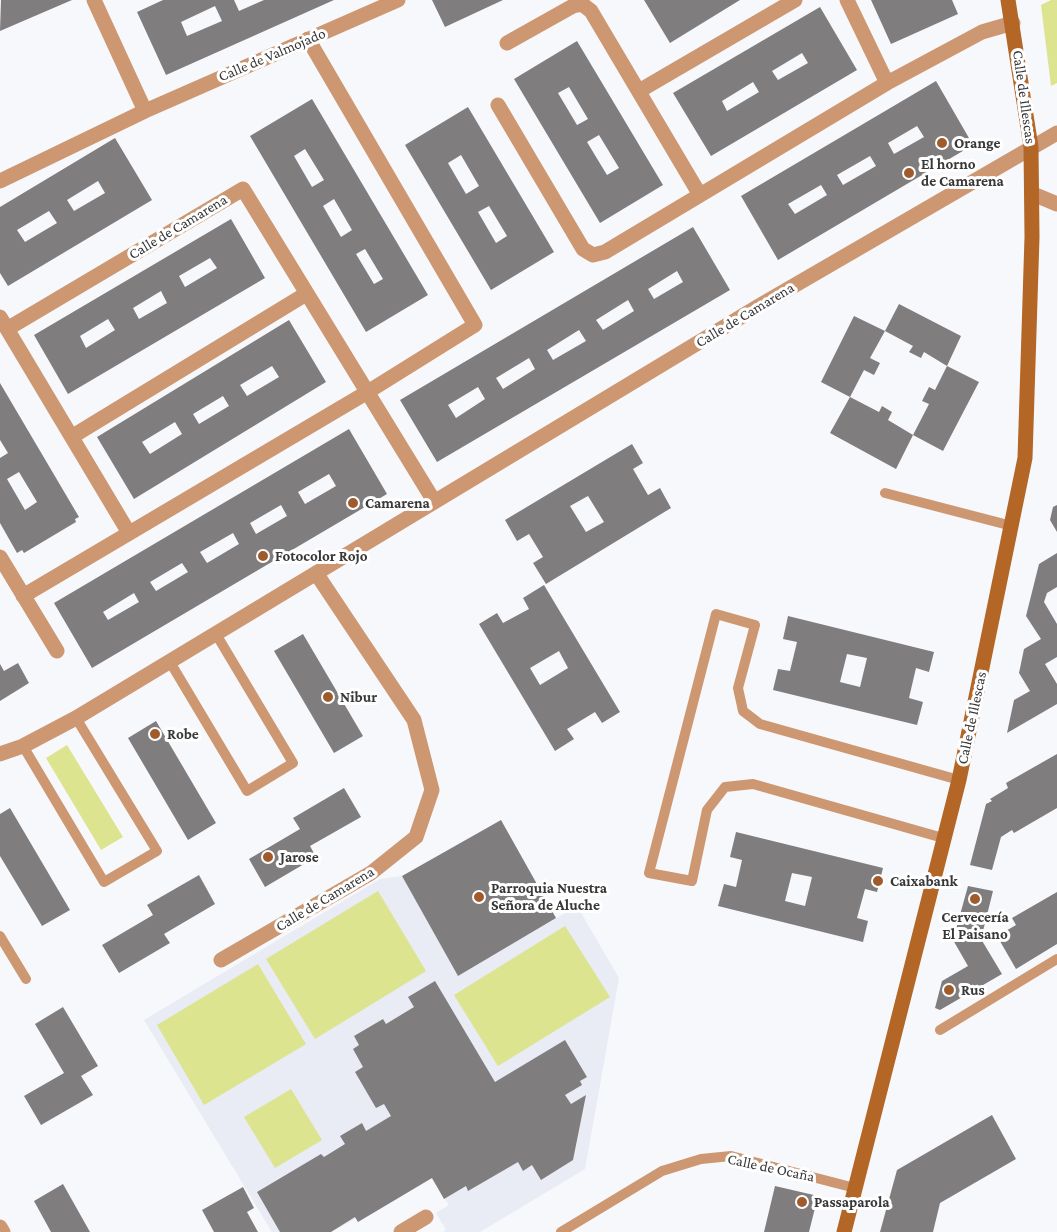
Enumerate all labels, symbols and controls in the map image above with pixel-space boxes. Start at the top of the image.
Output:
street label: Calle de Valmojado [216,24,328,86]
street label: Calle de Illescas [1009,49,1039,145]
place label: Orange [954,134,1000,152]
marker: Orange [935,136,949,150]
place label: El horno de Camarena [921,155,1004,190]
marker: El horno de Camarena [902,166,916,180]
street label: Calle de Camarena [126,191,230,263]
street label: Calle de Camarena [693,279,797,351]
place label: Camarena [365,494,430,512]
marker: Camarena [346,496,360,510]
place label: Fotocolor Rojo [275,547,367,565]
marker: Fotocolor Rojo [256,549,270,563]
street label: Calle de Illescas [953,670,991,766]
place label: Nibur [340,688,377,706]
marker: Nibur [321,690,335,704]
place label: Robe [167,725,199,743]
marker: Robe [148,727,162,741]
place label: Jarose [280,848,319,866]
marker: Jarose [261,850,275,864]
street label: Calle de Camarena [273,863,377,935]
place label: Caixabank [890,872,958,890]
marker: Caixabank [871,874,885,888]
place label: Parroquia Nuestra Señora de Aluche [491,879,607,914]
marker: Parroquia Nuestra Señora de Aluche [472,890,486,904]
marker: Cervecería El Paisano [968,892,982,906]
place label: Cervecería El Paisano [941,908,1009,943]
place label: Rus [961,981,985,999]
marker: Rus [942,983,956,997]
street label: Calle de Ocaña [726,1150,816,1186]
place label: Passaparola [814,1193,890,1211]
marker: Passaparola [795,1195,809,1209]

